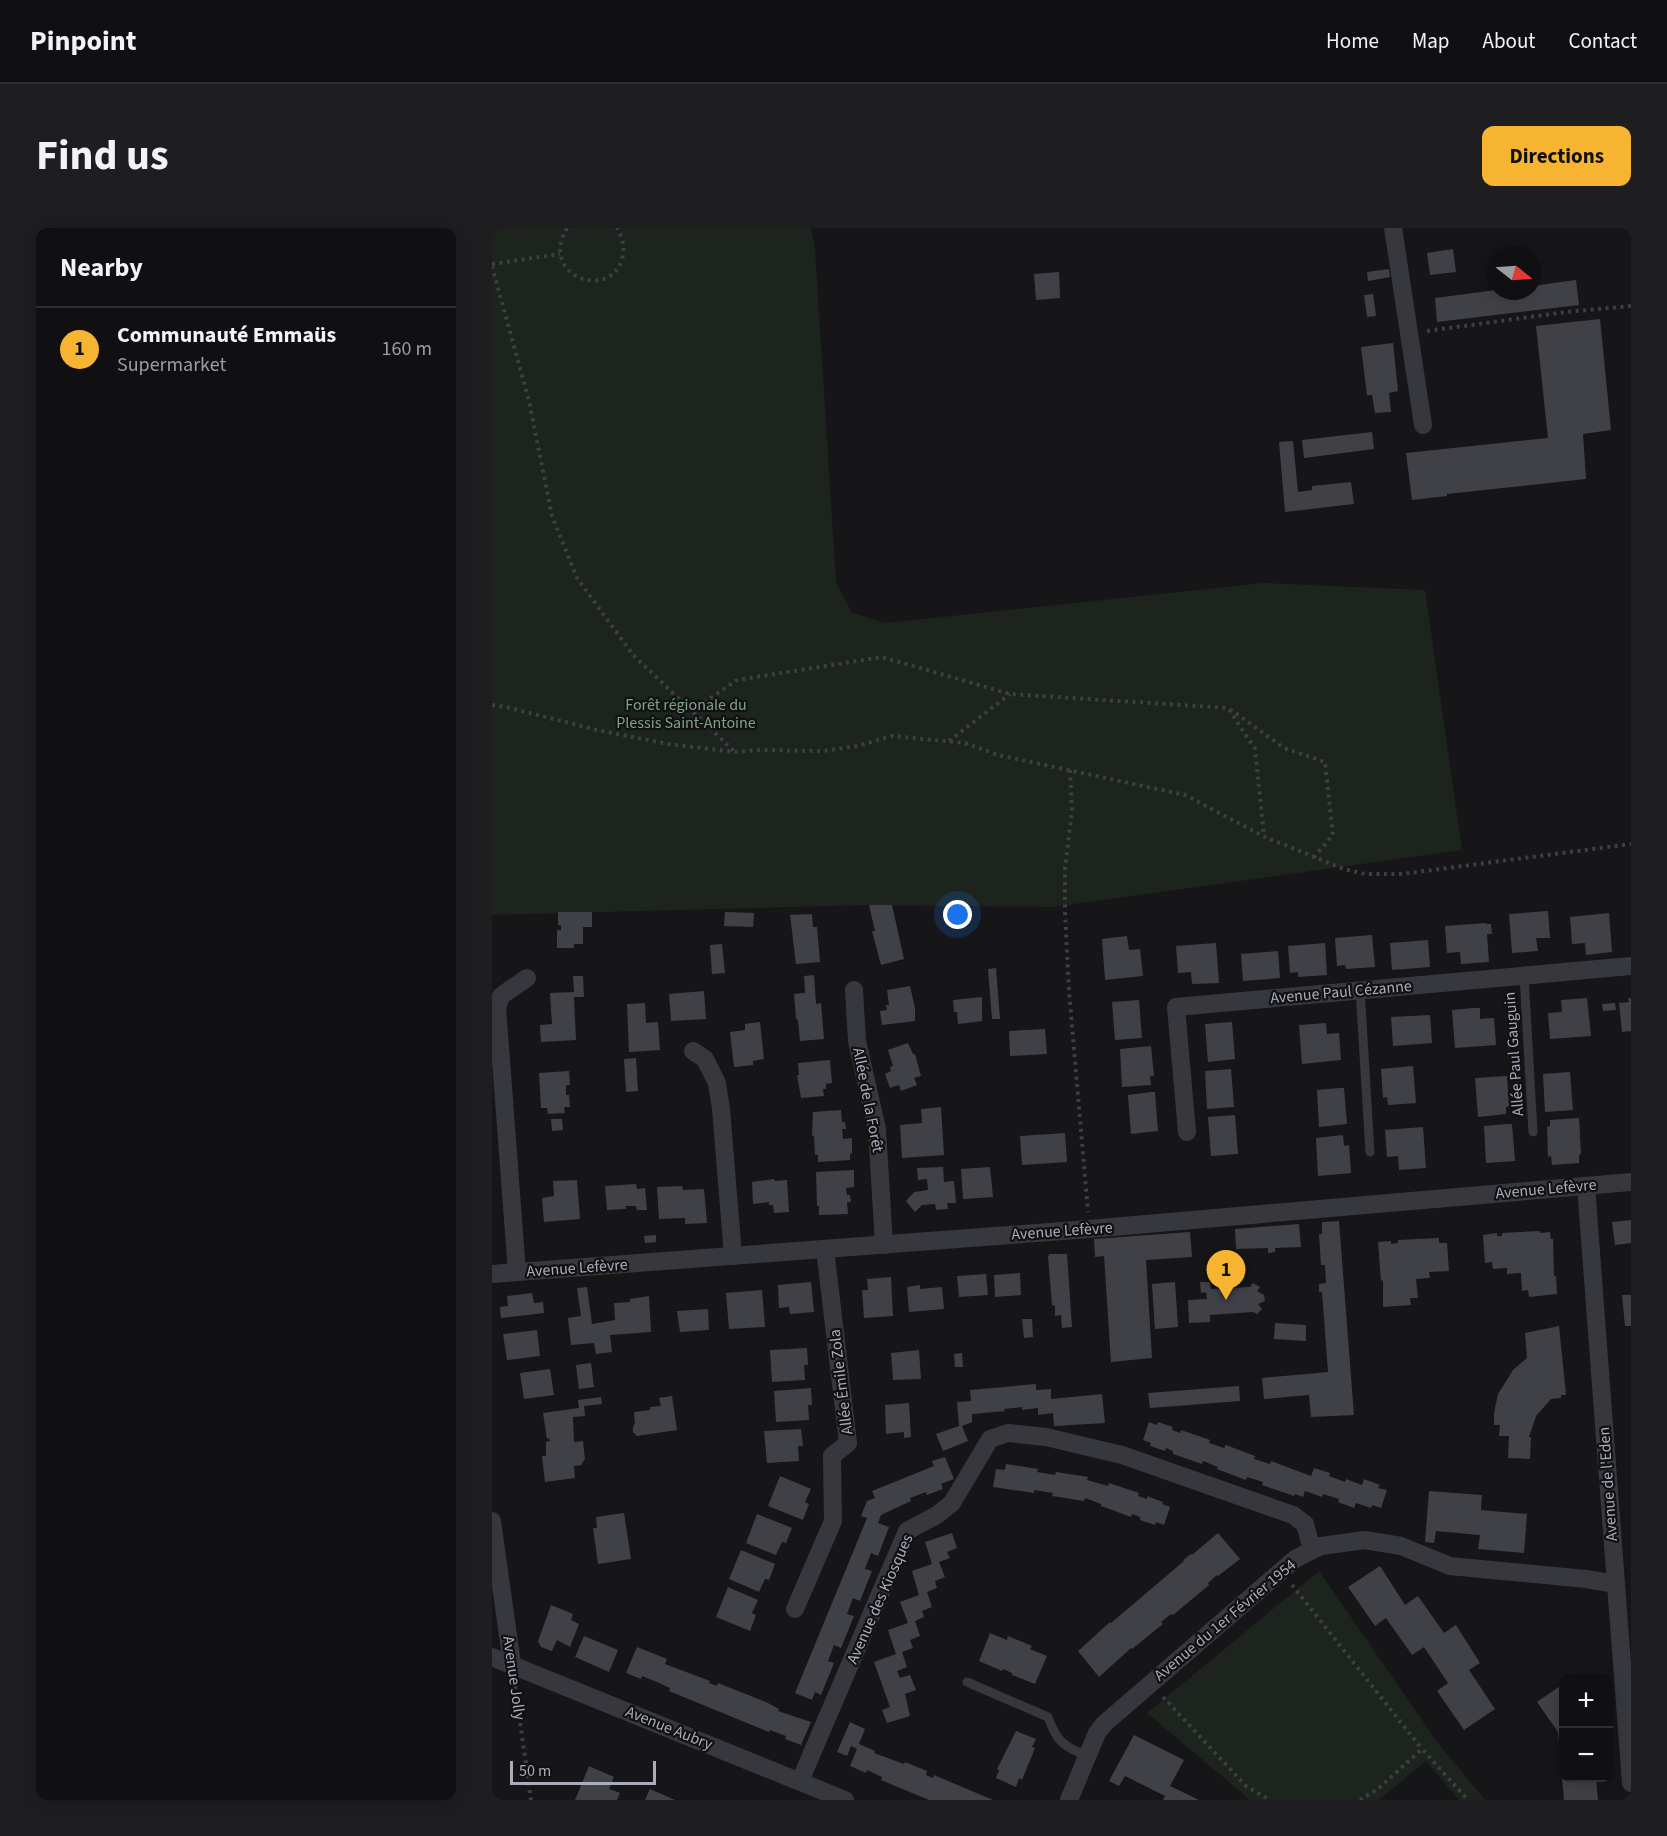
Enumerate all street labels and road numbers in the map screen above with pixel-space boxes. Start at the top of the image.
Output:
street label: Avenue Paul Cézanne [1269,975,1413,1009]
street label: Allée Paul Gauguin [1499,991,1529,1117]
street label: Allée de la Forêt [847,1046,889,1155]
street label: Avenue Lefèvre [1495,1174,1597,1204]
street label: Avenue Lefèvre [1011,1216,1113,1246]
street label: Avenue Lefèvre [526,1253,628,1283]
street label: Allée Émile Zola [824,1328,858,1436]
street label: Avenue de l'Eden [1593,1426,1623,1542]
street label: Avenue des Kiosques [841,1530,919,1667]
street label: Avenue du 1er Février 1954 [1149,1554,1301,1686]
street label: Avenue Jolly [497,1635,531,1722]
street label: Avenue Aubry [622,1701,716,1756]

